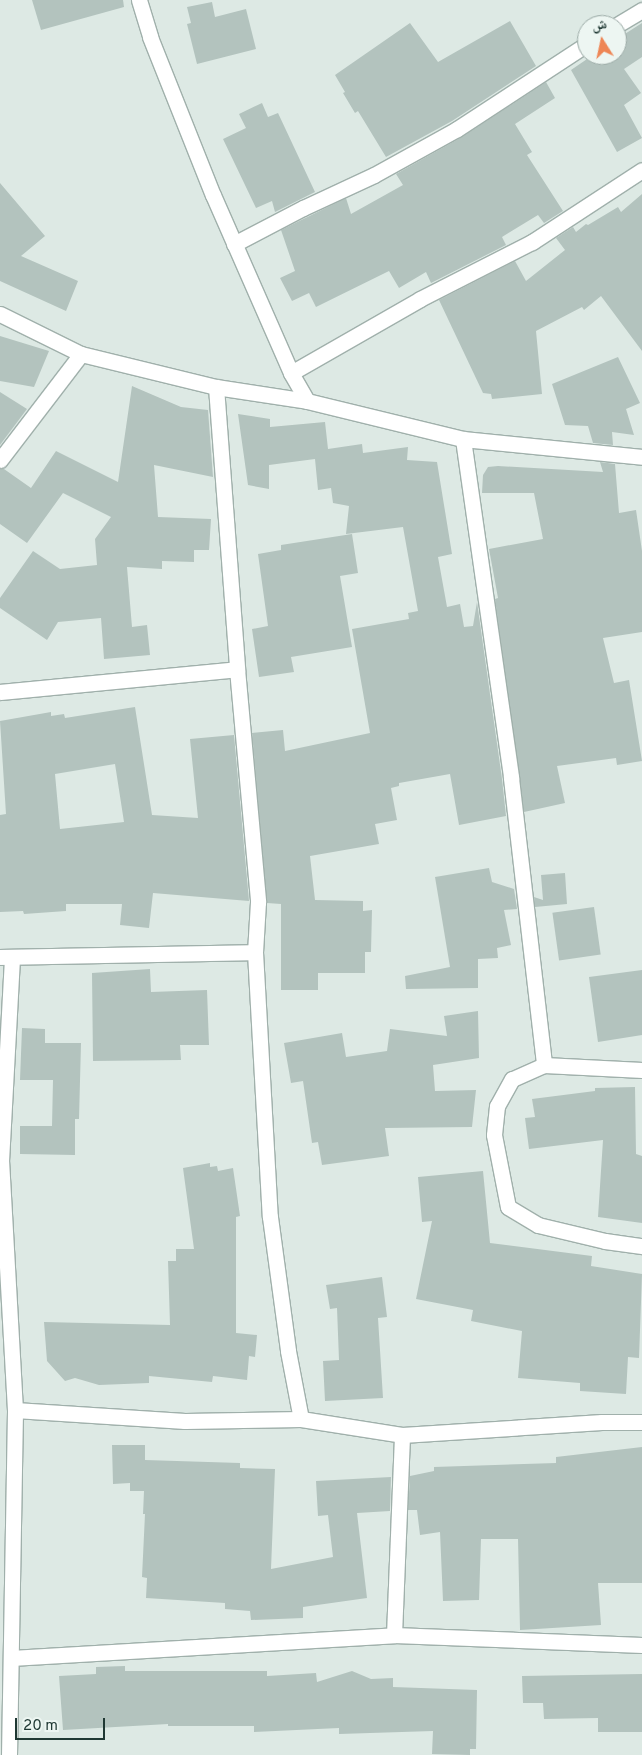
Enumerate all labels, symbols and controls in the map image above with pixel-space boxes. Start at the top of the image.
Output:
north arrow [577,15,627,65]
text: ش [591,16,608,35]
scale bar [18,1708,108,1740]
text: 20 m [23,1717,58,1736]

